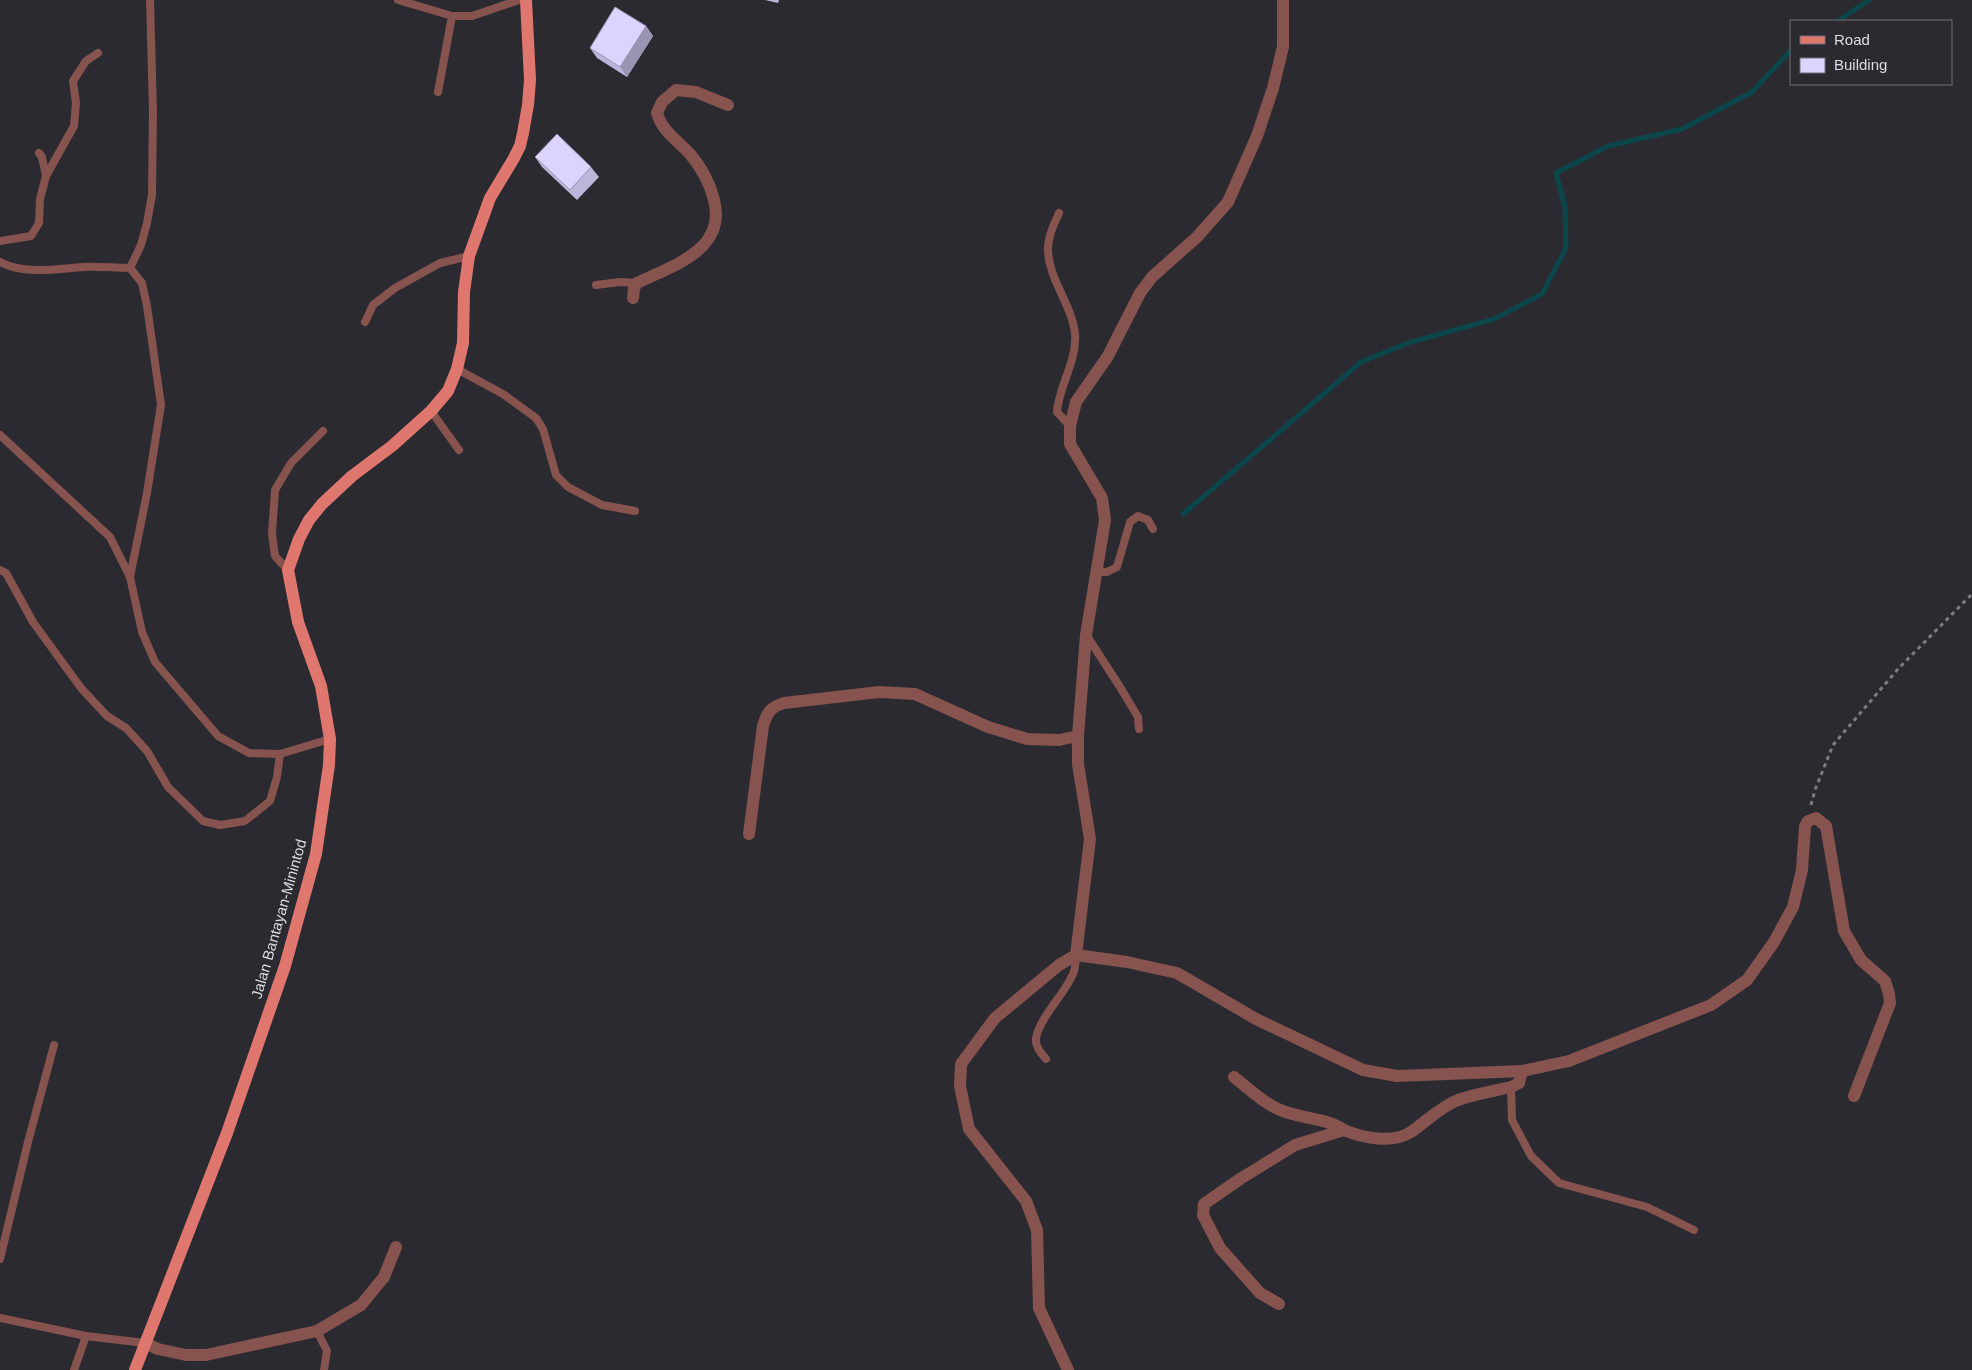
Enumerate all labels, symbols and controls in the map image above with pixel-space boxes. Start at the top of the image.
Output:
legend [1790,20,1952,85]
text: Road [1834,31,1870,48]
text: Building [1834,56,1887,73]
street label: Jalan Bantayan-Minintod [248,837,309,1001]

